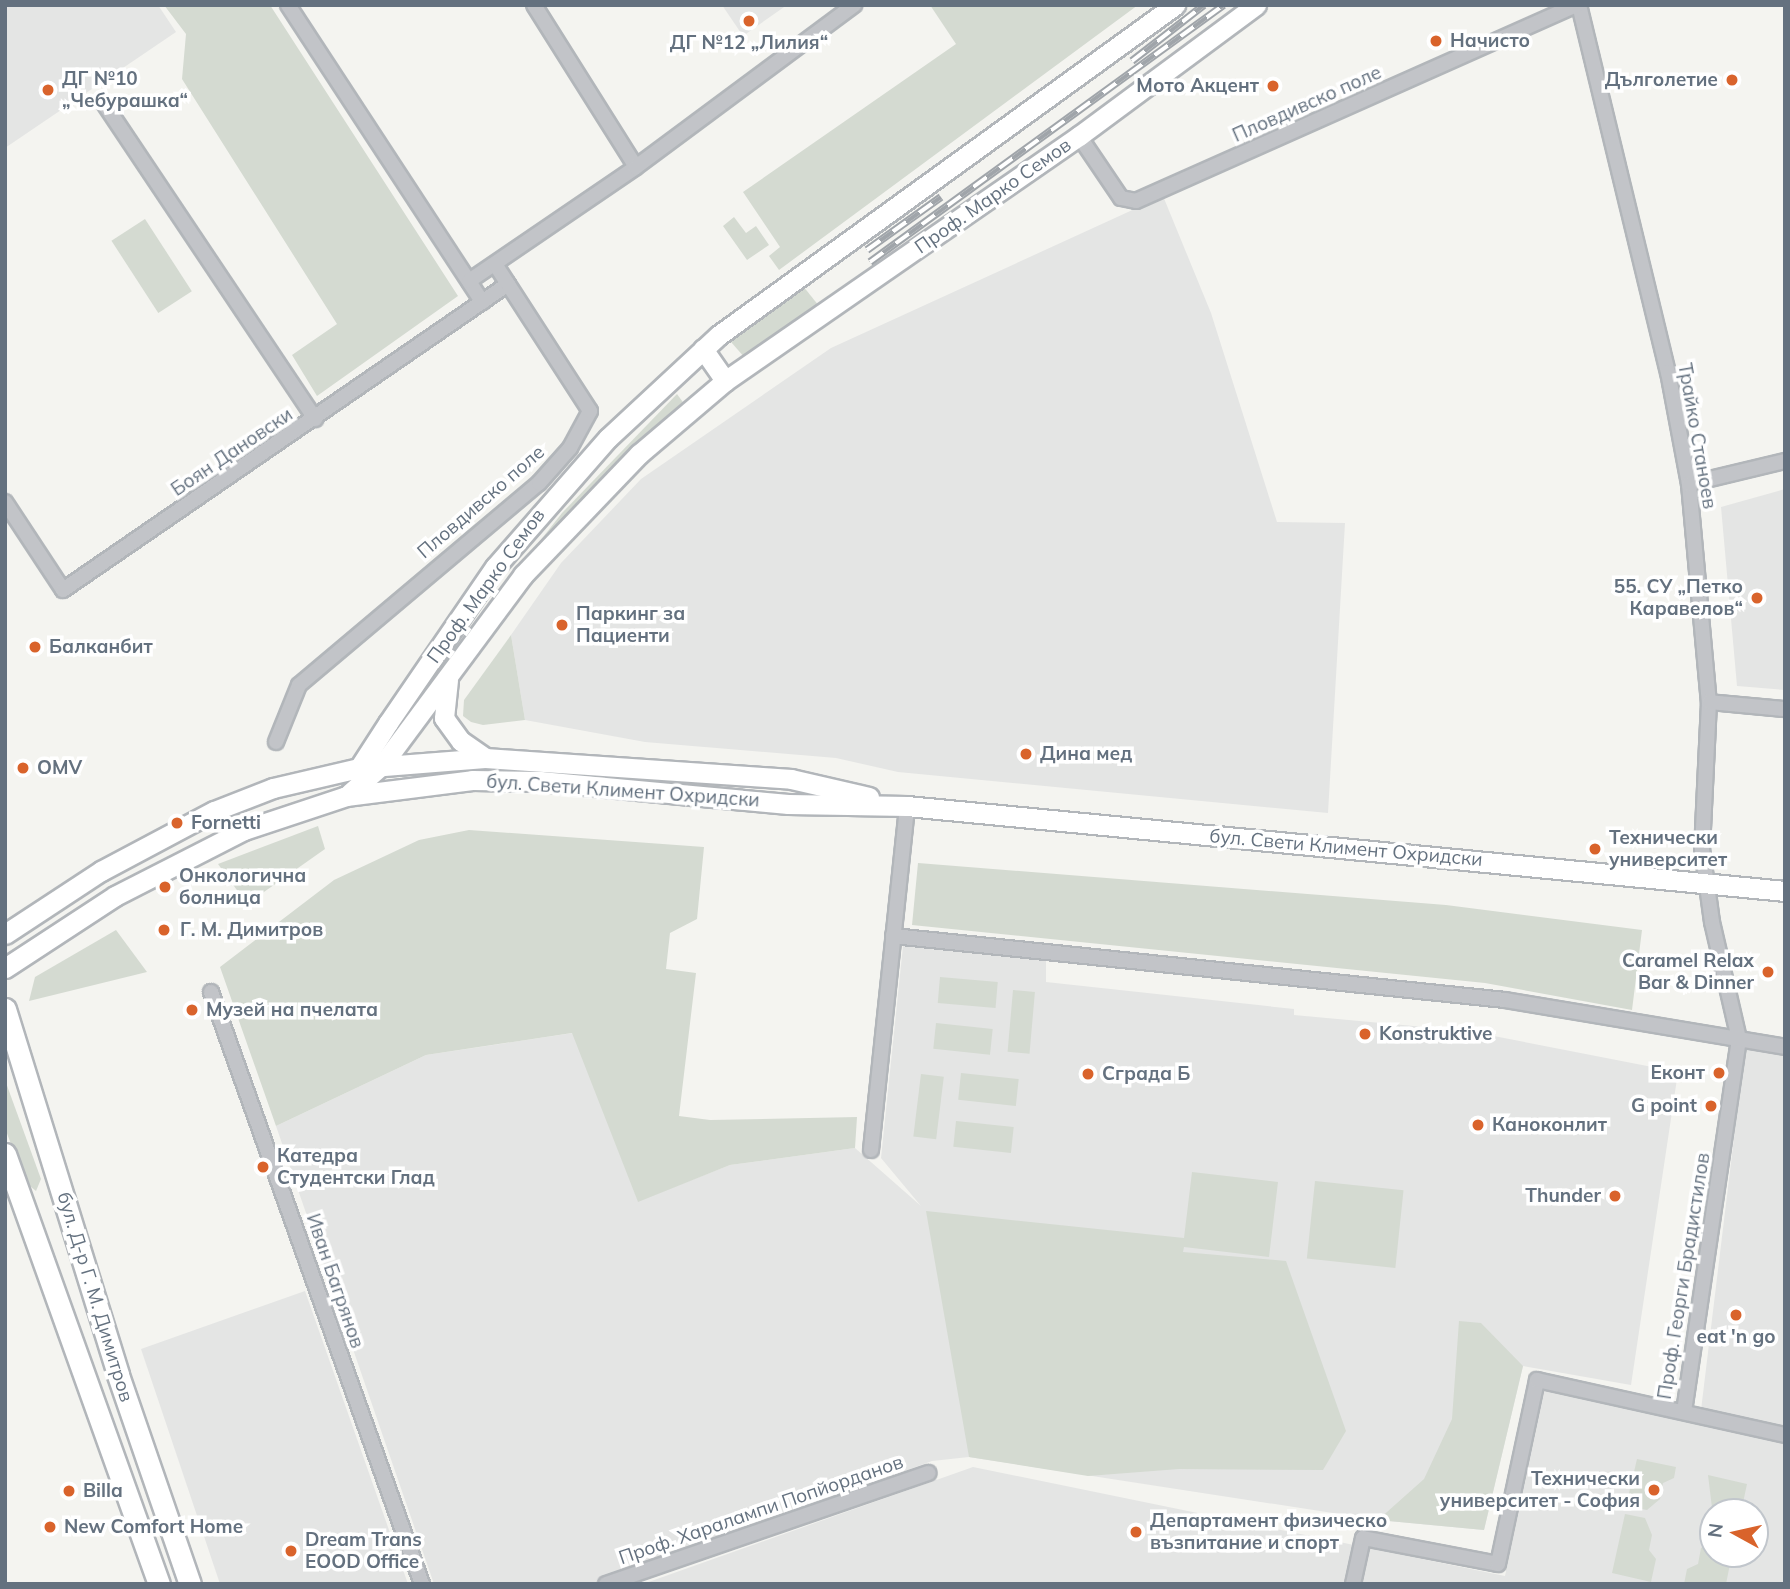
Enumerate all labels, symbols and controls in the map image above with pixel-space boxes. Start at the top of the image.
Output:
marker: ДГ №12 „Лилия“ [741,13,757,29]
place label: Начисто [1450,30,1530,52]
place label: ДГ №12 „Лилия“ [670,32,828,54]
marker: Начисто [1428,33,1444,49]
street label: Пловдивско поле [1229,61,1385,147]
place label: ДГ №10 „Чебурашка“ [62,68,188,112]
place label: Дълголетие [1605,69,1718,91]
marker: Дълголетие [1724,72,1740,88]
place label: Мото Акцент [1136,75,1259,97]
marker: Мото Акцент [1265,78,1281,94]
marker: ДГ №10 „Чебурашка“ [40,82,56,98]
street label: Проф. Марко Семов [911,133,1075,259]
street label: Трайко Станоев [1673,361,1721,511]
street label: Боян Дановски [167,403,297,501]
street label: Пловдивско поле [413,441,549,563]
street label: Проф. Марко Семов [422,504,550,668]
place label: 55. СУ „Петко Каравелов“ [1614,576,1743,620]
marker: 55. СУ „Петко Каравелов“ [1749,590,1765,606]
place label: Паркинг за Пациенти [576,603,685,647]
marker: Паркинг за Пациенти [554,617,570,633]
place label: Балканбит [49,636,153,658]
marker: Балканбит [27,639,43,655]
place label: Дина мед [1040,743,1132,765]
marker: Дина мед [1018,746,1034,762]
place label: OMV [37,757,82,779]
marker: OMV [15,760,31,776]
street label: бул. Свети Климент Охридски [486,770,760,812]
place label: Fornetti [191,812,261,834]
marker: Fornetti [169,815,185,831]
street label: бул. Свети Климент Охридски [1209,825,1483,871]
place label: Технически университет [1609,827,1727,871]
marker: Технически университет [1587,841,1603,857]
place label: Онкологична болница [179,865,306,909]
marker: Онкологична болница [157,879,173,895]
place label: Г. М. Димитров [180,919,323,941]
marker: Г. М. Димитров [154,920,174,940]
place label: Caramel Relax Bar & Dinner [1622,950,1754,994]
marker: Caramel Relax Bar & Dinner [1760,964,1776,980]
place label: Музей на пчелата [206,999,378,1021]
marker: Музей на пчелата [184,1002,200,1018]
place label: Konstruktive [1379,1023,1492,1045]
marker: Konstruktive [1357,1026,1373,1042]
place label: Еконт [1650,1062,1705,1084]
place label: Сграда Б [1102,1063,1190,1085]
marker: Еконт [1711,1065,1727,1081]
marker: Сграда Б [1080,1066,1096,1082]
place label: G point [1631,1095,1697,1117]
marker: G point [1703,1098,1719,1114]
place label: Каноконлит [1492,1114,1607,1136]
marker: Каноконлит [1470,1117,1486,1133]
place label: Катедра Студентски Глад [277,1145,435,1189]
street label: Проф. Георги Брадистилов [1653,1151,1715,1401]
marker: Катедра Студентски Глад [255,1159,271,1175]
place label: Thunder [1525,1185,1601,1207]
marker: Thunder [1607,1188,1623,1204]
street label: бул. Д-р Г. М. Димитров [52,1189,138,1405]
street label: Иван Багрянов [301,1211,369,1351]
marker: eat 'n go [1728,1307,1744,1323]
place label: eat 'n go [1697,1326,1775,1348]
street label: Проф. Харалампи Попйорданов [616,1451,906,1569]
place label: Технически университет - София [1440,1468,1640,1512]
place label: Billa [83,1480,123,1502]
marker: Технически университет - София [1646,1482,1662,1498]
marker: Billa [61,1483,77,1499]
north arrow [1699,1498,1769,1568]
place label: Департамент физическо възпитание и спорт [1150,1510,1387,1554]
place label: New Comfort Home [64,1516,243,1538]
marker: New Comfort Home [42,1519,58,1535]
text: N [1702,1522,1728,1539]
marker: Департамент физическо възпитание и спорт [1128,1524,1144,1540]
place label: Dream Trans EOOD Office [305,1529,422,1573]
marker: Dream Trans EOOD Office [283,1543,299,1559]

